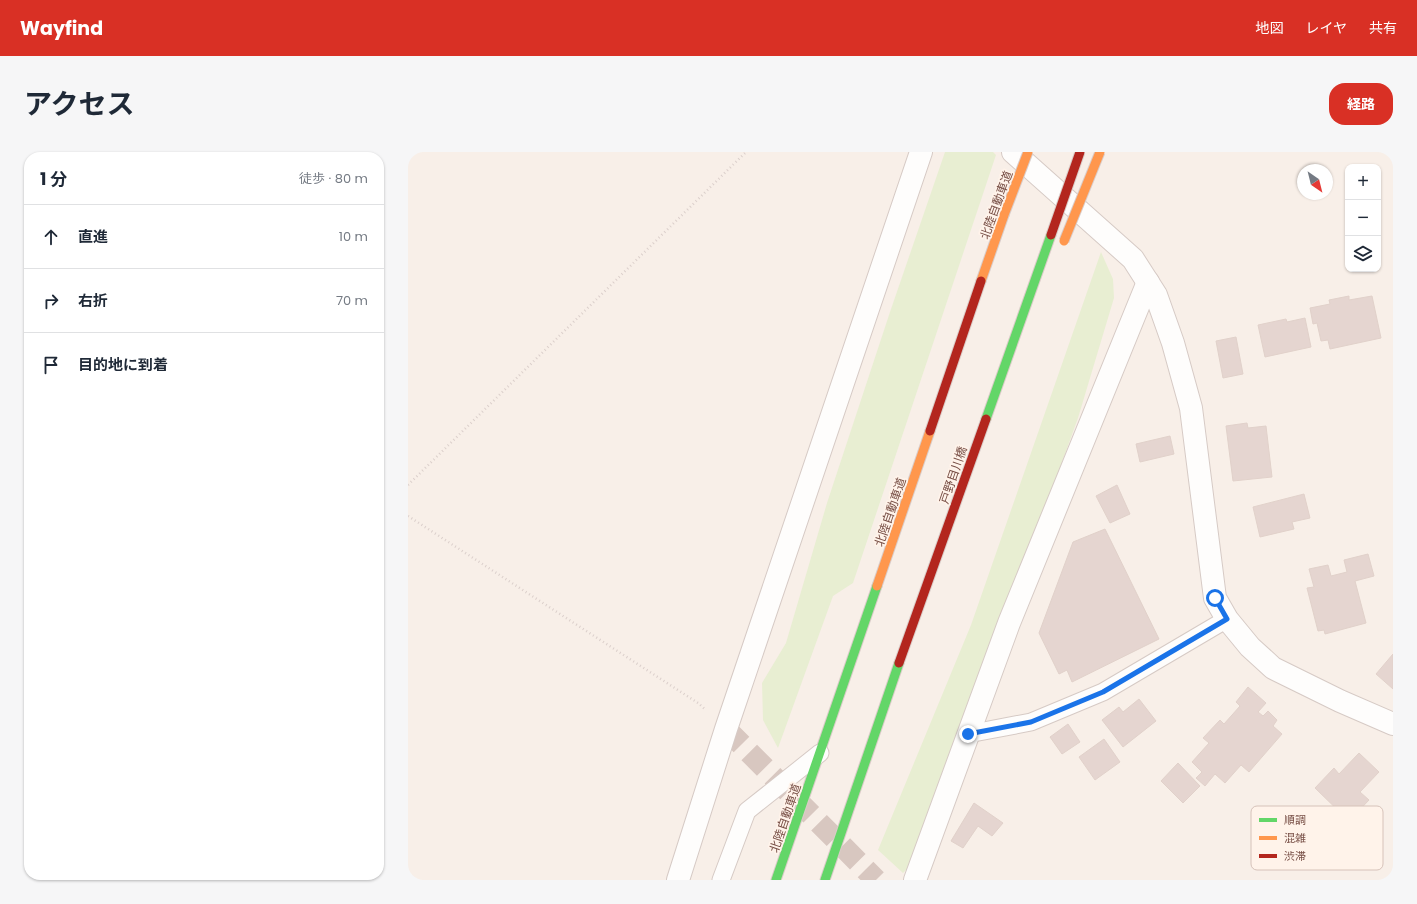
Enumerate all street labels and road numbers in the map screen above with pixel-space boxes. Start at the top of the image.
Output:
street label: 北陸自動車道 [976,168,1016,242]
street label: 戸野目川橋 [935,444,971,506]
street label: 北陸自動車道 [870,475,910,549]
street label: 北陸自動車道 [765,781,805,855]

